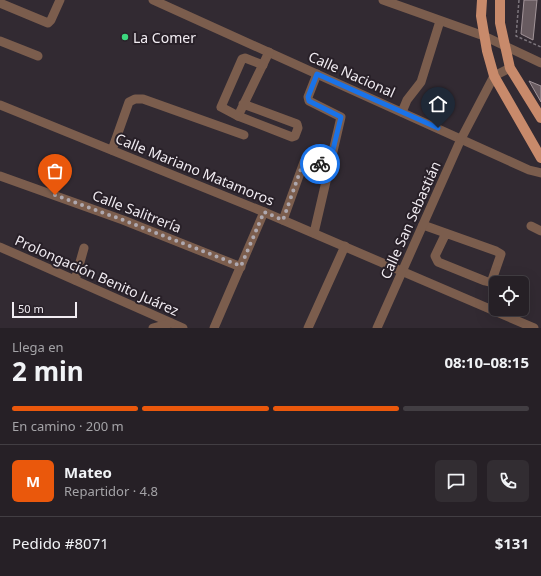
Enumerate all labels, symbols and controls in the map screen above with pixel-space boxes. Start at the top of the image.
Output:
place label: La Comer [133,28,196,47]
marker: La Comer [120,32,130,42]
street label: Calle Nacional [306,46,398,102]
pin [421,87,455,128]
icon: home [427,93,449,115]
street label: Calle Mariano Matamoros [113,128,278,210]
courier [300,144,340,184]
icon: bike [309,153,331,175]
pin [38,154,72,195]
street label: Calle San Sebastián [375,158,445,282]
icon: bag [44,160,66,182]
street label: Calle Salitrería [90,185,184,237]
street label: Prolongación Benito Juárez [12,230,182,320]
map controls [489,276,529,316]
button: locate [489,276,529,316]
scale bar [12,300,77,319]
text: 50 m [18,301,44,316]
text: Llega en [12,338,64,356]
text: 08:10–08:15 [444,352,529,372]
text: 2 min [12,353,84,389]
text: En camino · 200 m [12,417,124,435]
button: chat [435,460,477,502]
button: phone [487,460,529,502]
text: Mateo [64,462,112,482]
text: M [26,471,40,491]
text: Repartidor · 4.8 [64,482,158,500]
text: Pedido #8071 [12,533,109,553]
text: $131 [495,533,529,553]

